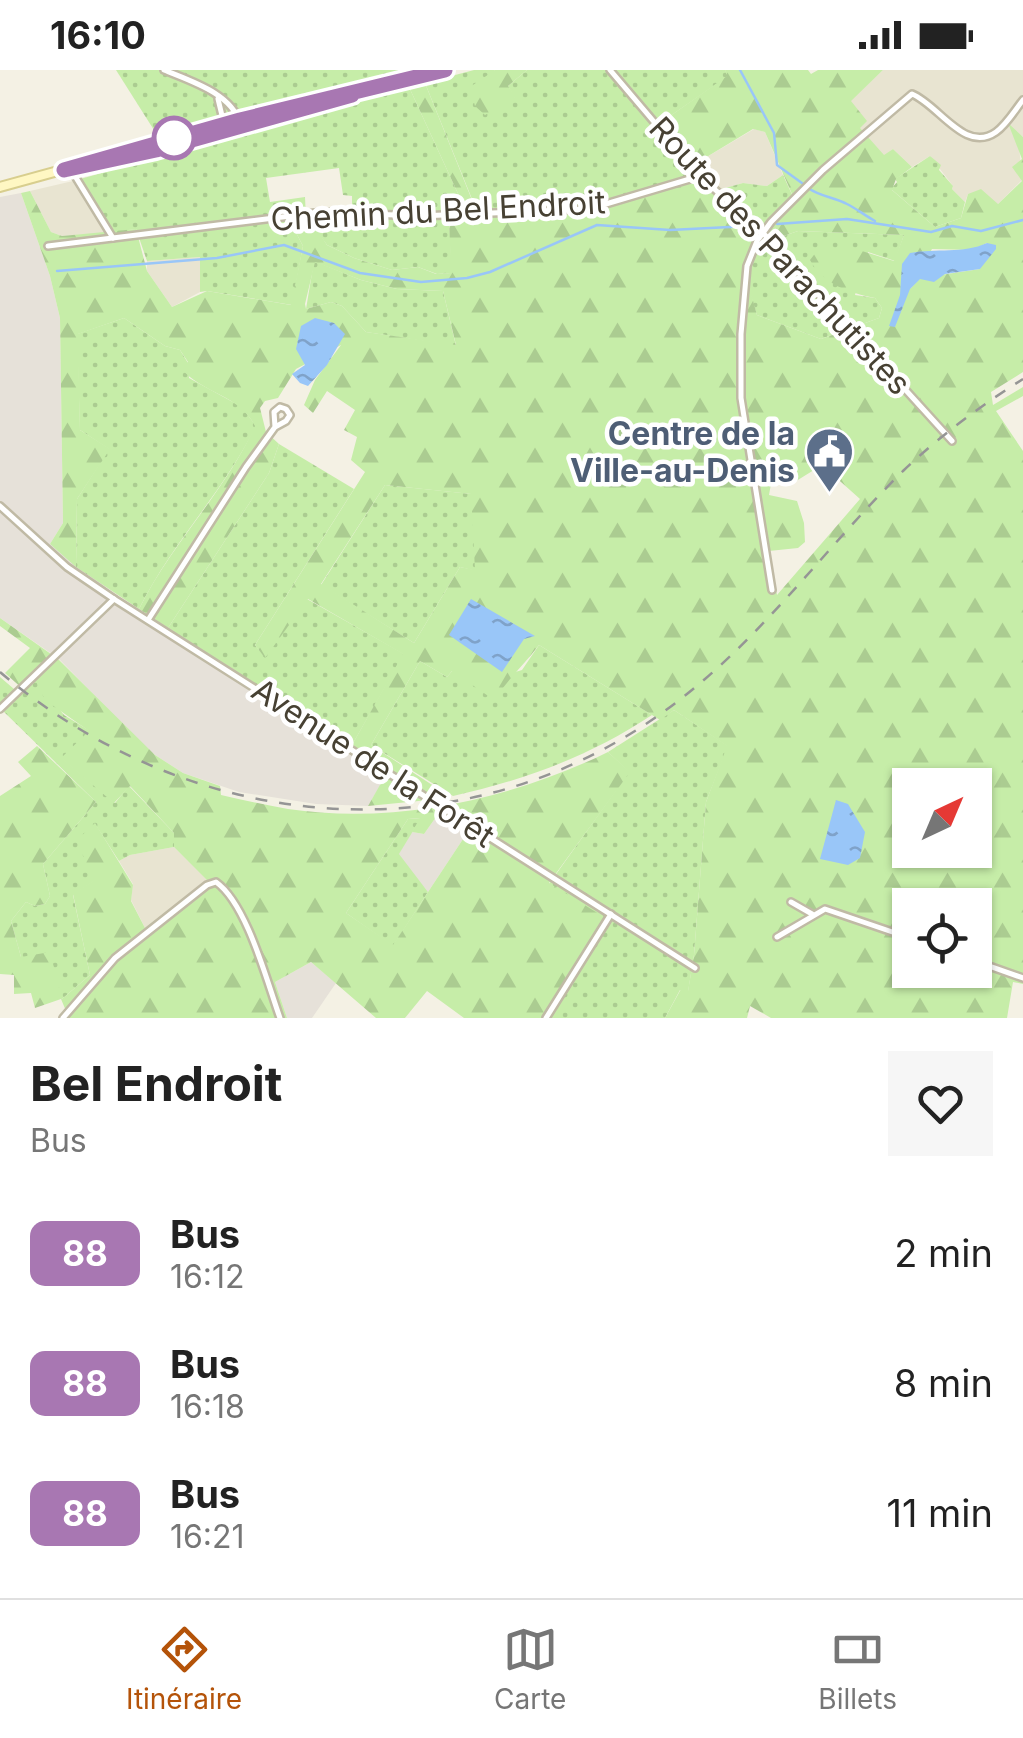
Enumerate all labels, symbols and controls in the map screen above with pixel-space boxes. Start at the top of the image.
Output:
text: 16:10 [50,12,146,58]
street label: Route des Parachutistes [641,109,919,403]
unlabelled marker [153,117,195,159]
street label: Chemin du Bel Endroit [270,182,606,239]
place label: Centre de la Ville-au-Denis [570,414,795,490]
public building icon: Centre de la Ville-au-Denis [804,426,856,494]
street label: Avenue de la Forêt [245,670,502,855]
north arrow [892,768,992,868]
map controls [892,768,992,988]
button: locate [892,888,992,988]
button: heart [888,1051,993,1156]
text: Bel Endroit [30,1054,282,1113]
text: Bus [30,1121,87,1160]
text: Bus [170,1211,240,1257]
text: 2 min [894,1230,993,1276]
text: 88 [62,1232,108,1274]
text: 16:12 [170,1257,245,1296]
text: Bus [170,1341,240,1387]
text: 8 min [894,1360,993,1406]
text: 88 [62,1362,108,1404]
text: 16:18 [170,1387,245,1426]
text: Bus [170,1471,240,1517]
text: 11 min [886,1490,993,1536]
text: 88 [62,1492,108,1534]
text: 16:21 [170,1517,245,1556]
tab: Itinéraire [126,1622,242,1716]
tab: Carte [494,1622,566,1716]
tab: Billets [818,1622,897,1716]

